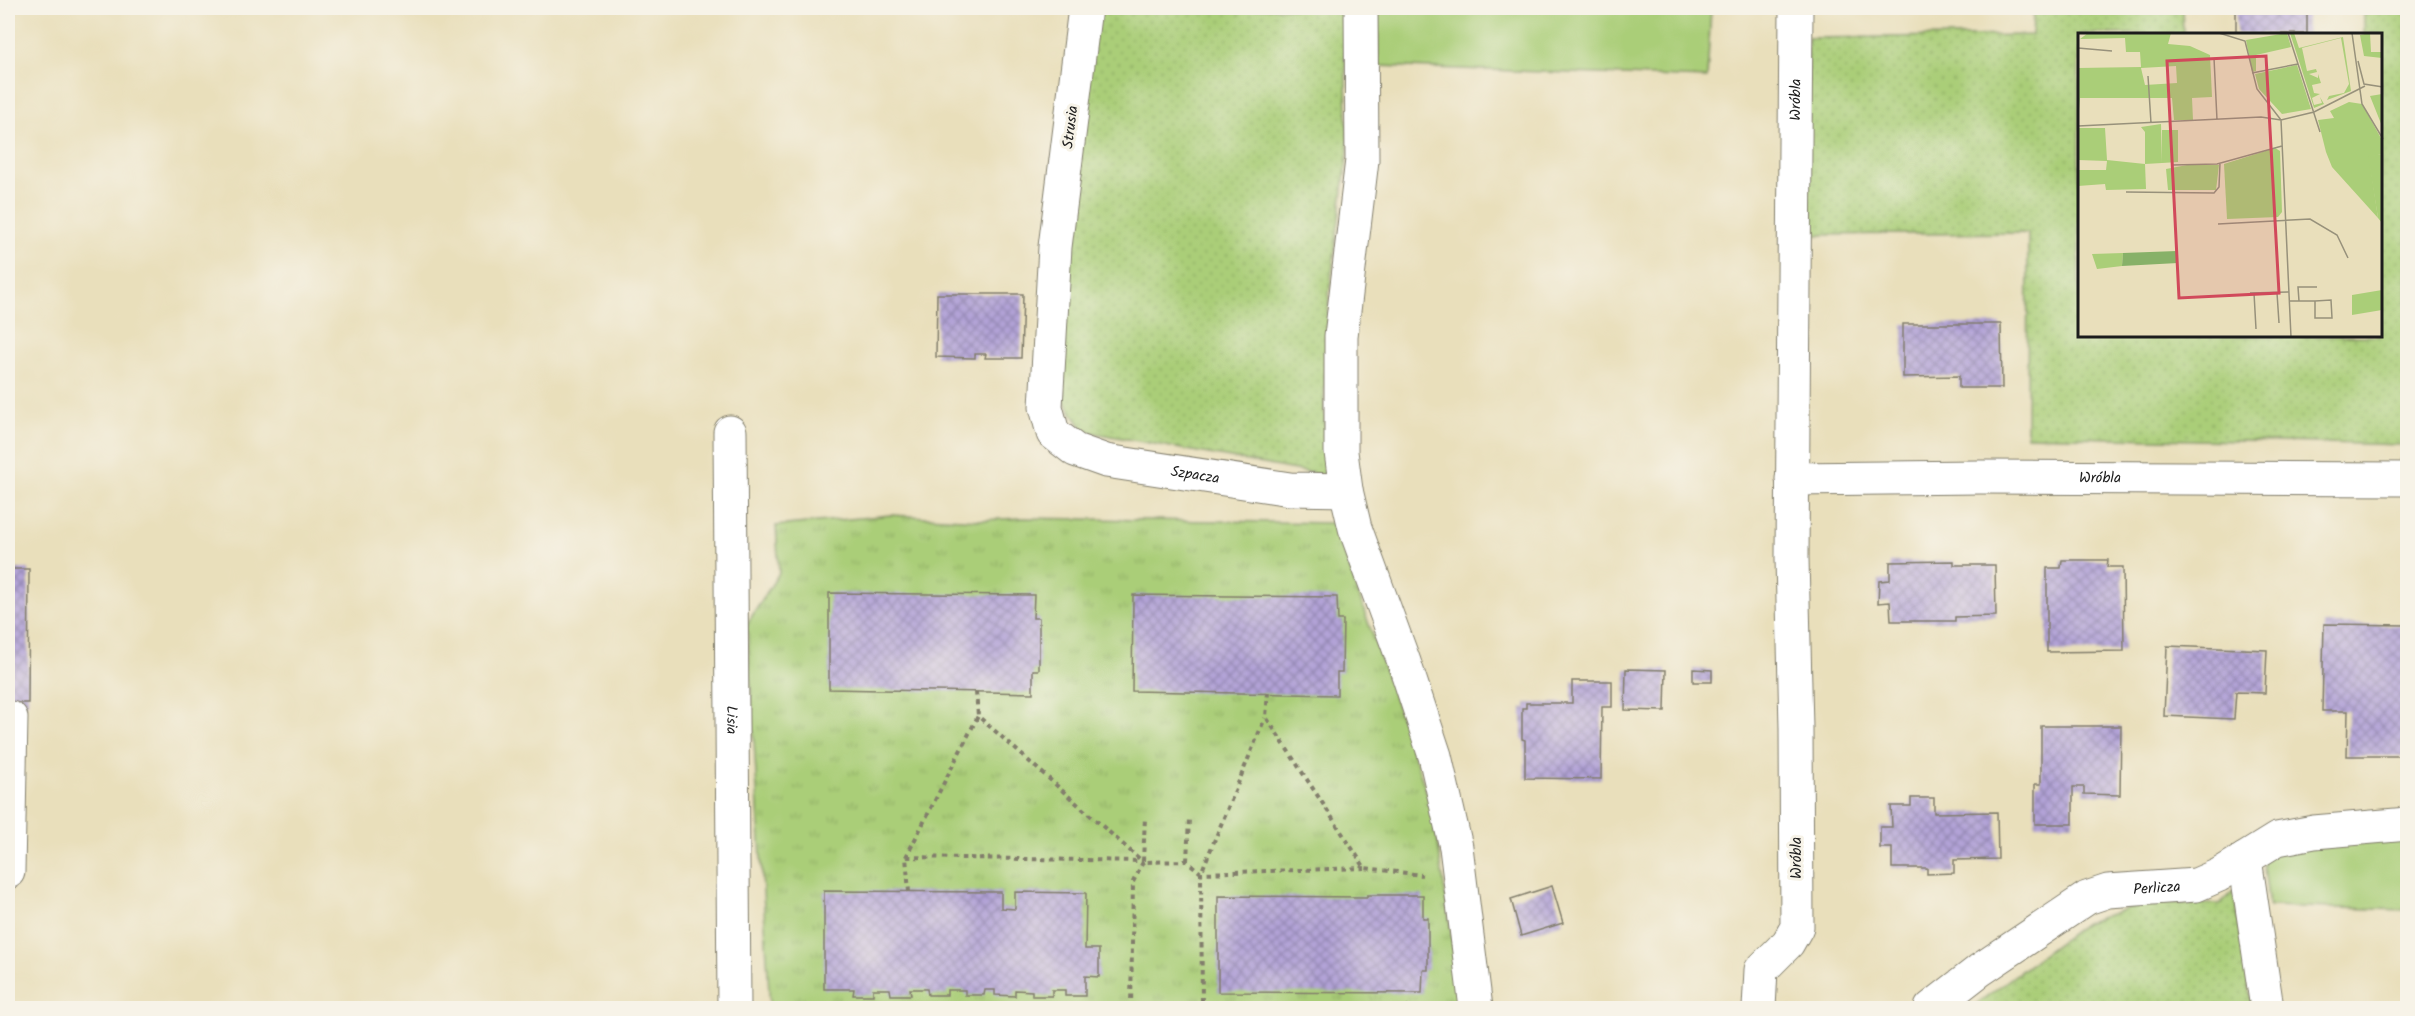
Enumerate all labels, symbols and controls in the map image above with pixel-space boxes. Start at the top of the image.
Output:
inset map [2078,33,2382,338]
street label: Wróbla [1784,79,1808,121]
street label: Strusia [1056,104,1086,150]
street label: Szpacza [1169,460,1221,491]
street label: Wróbla [2079,466,2121,491]
street label: Lisia [719,706,743,734]
street label: Wróbla [1785,837,1809,879]
street label: Perlicza [2132,875,2181,902]

